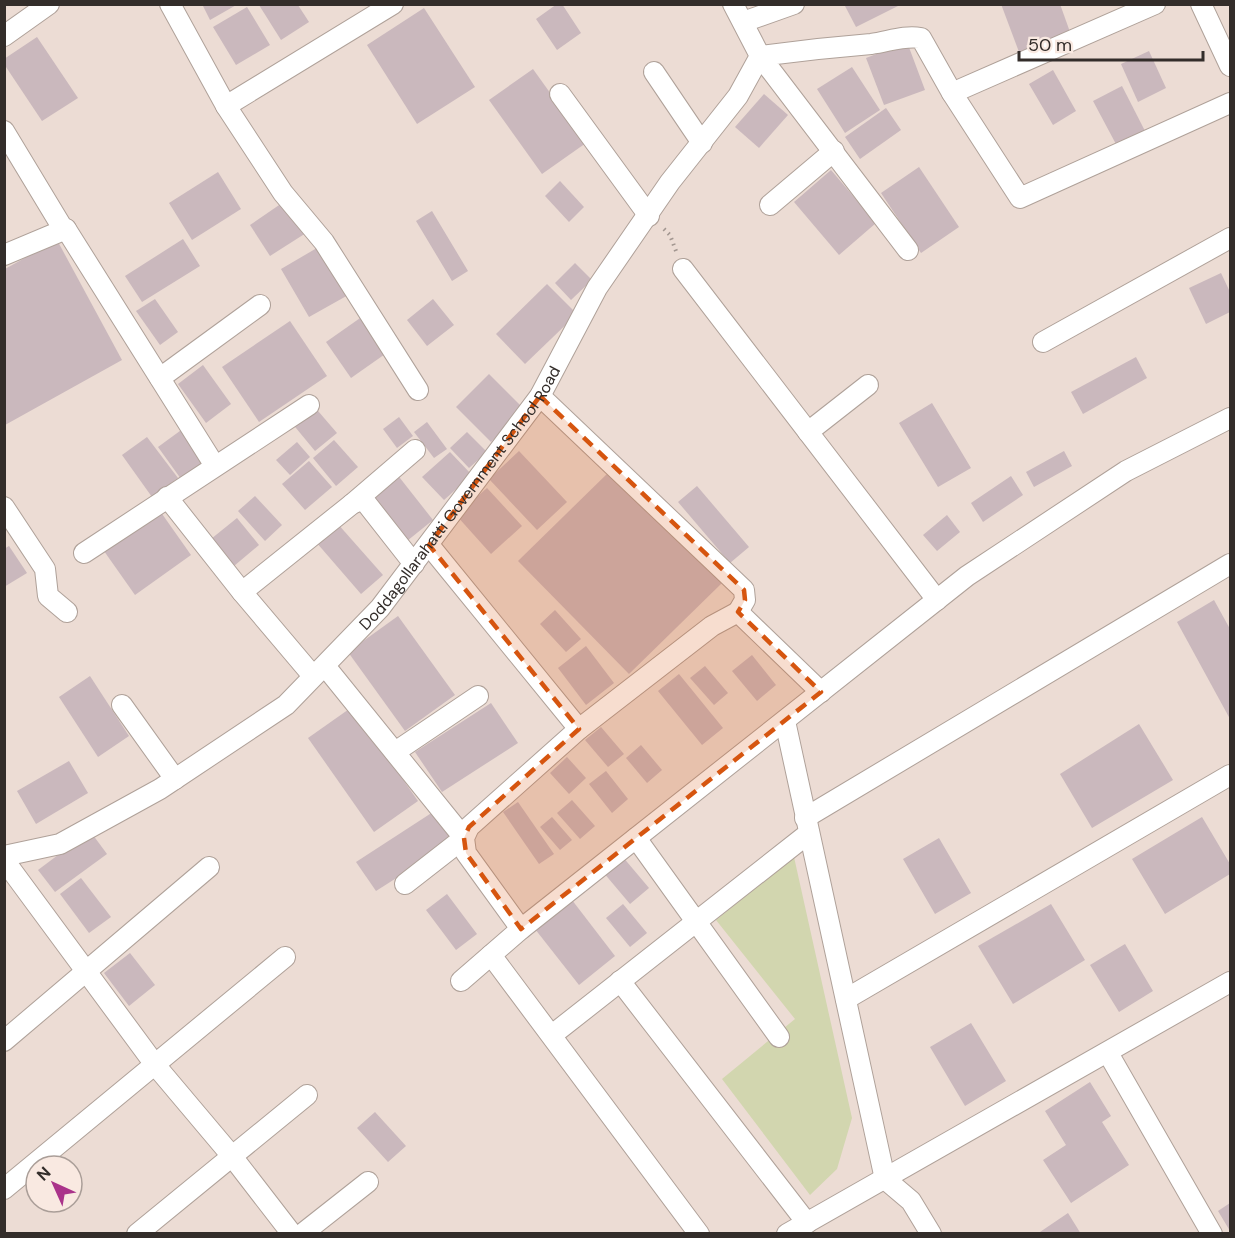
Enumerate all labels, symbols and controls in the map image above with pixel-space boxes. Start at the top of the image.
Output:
scale bar [1019,24,1204,62]
text: 50 m [1028,33,1072,57]
street label: Doddagollarahatti Government School Road [355,362,565,634]
north arrow [24,1154,84,1214]
text: N [32,1162,55,1185]

